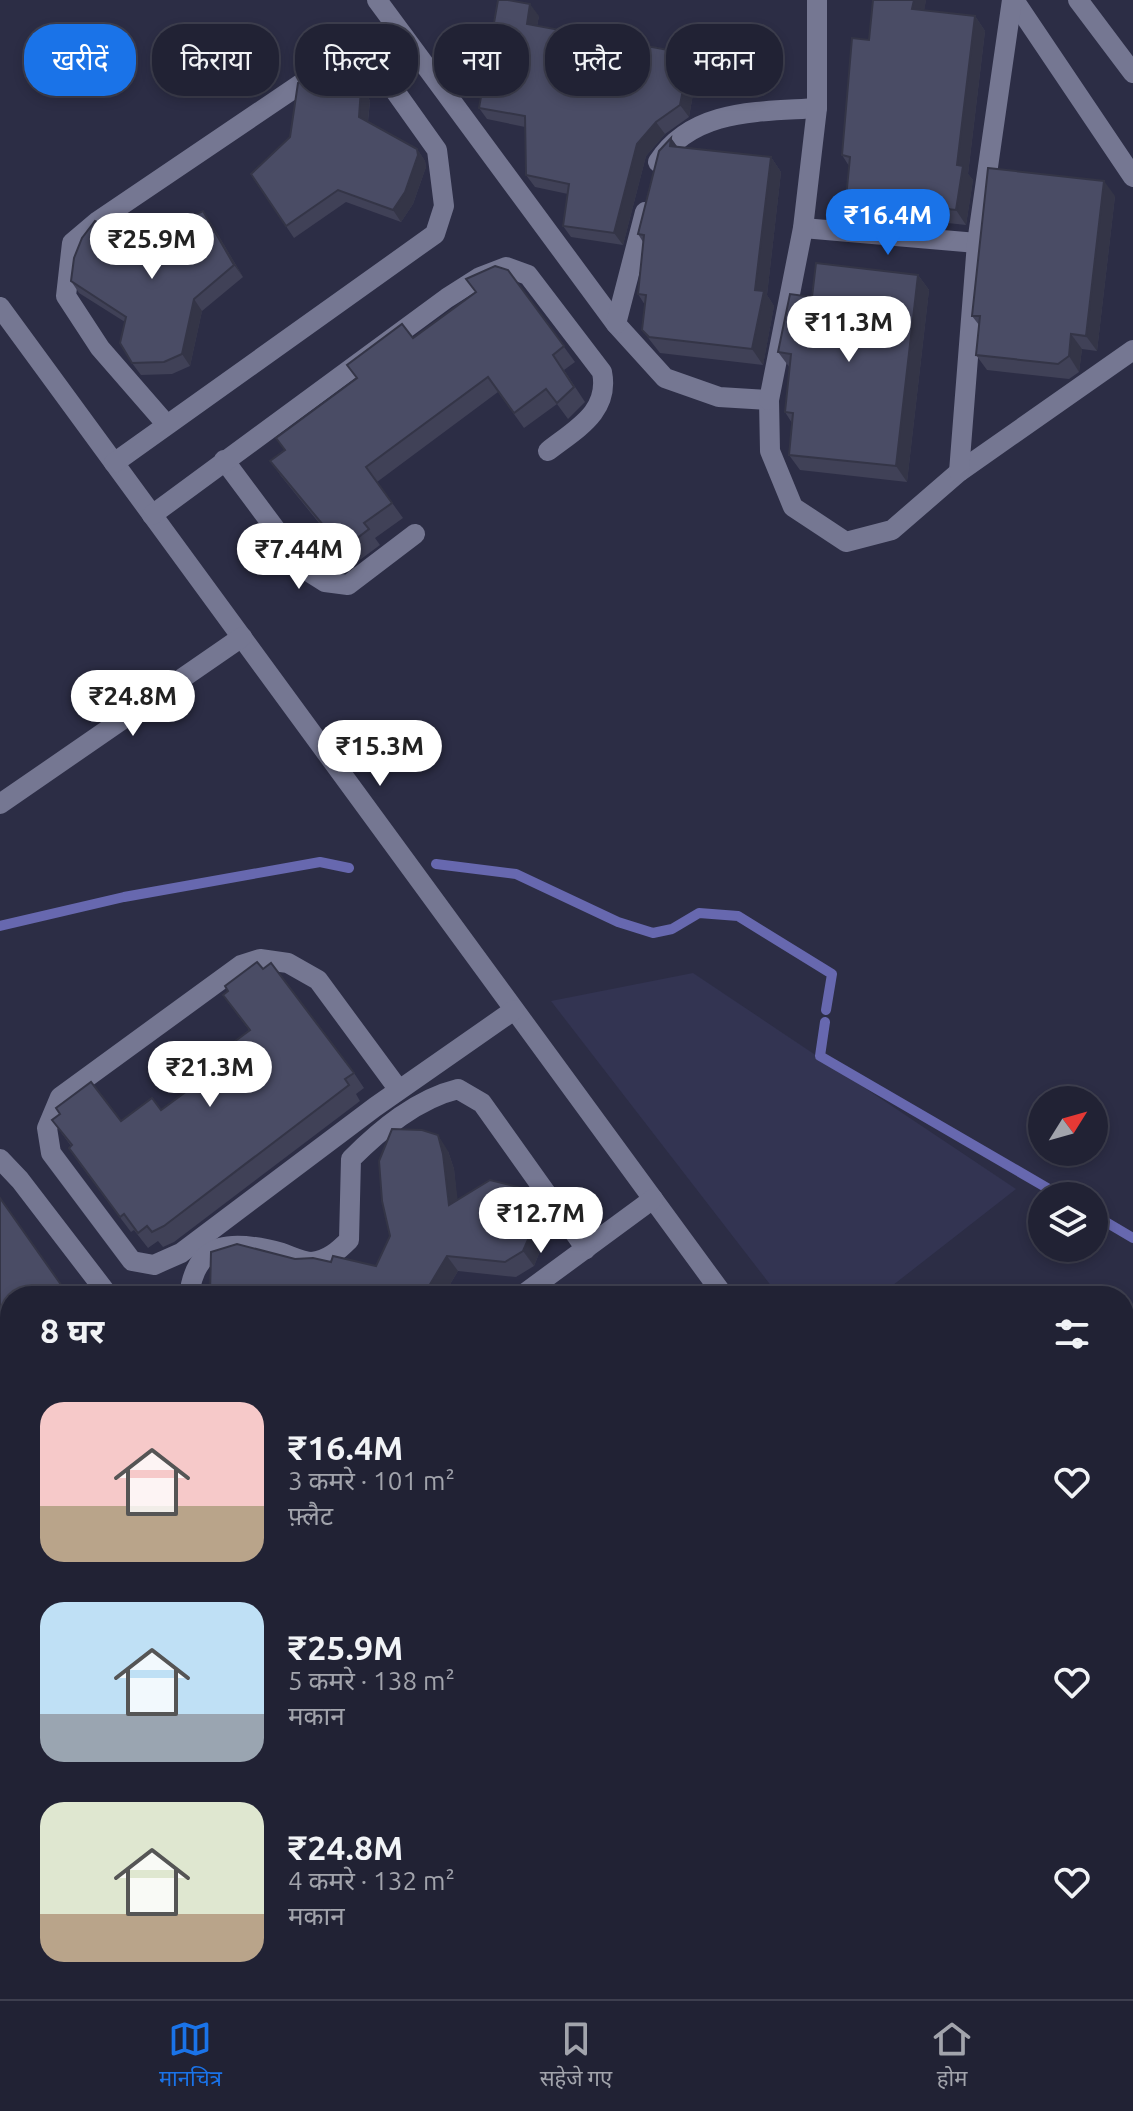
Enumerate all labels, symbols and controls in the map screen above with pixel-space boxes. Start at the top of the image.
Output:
chip: खरीदें [24,24,136,96]
chip: किराया [152,24,279,96]
chip: फ़िल्टर [295,24,418,96]
chip: नया [434,24,529,96]
chip: फ़्लैट [545,24,650,96]
chip: मकान [666,24,783,96]
pin: ₹16.4M [823,189,953,257]
text: ₹16.4M [844,200,932,229]
pin: ₹25.9M [87,213,217,281]
text: ₹25.9M [108,224,196,253]
pin: ₹11.3M [784,296,914,364]
text: ₹11.3M [805,307,893,336]
pin: ₹7.44M [234,523,364,591]
text: ₹7.44M [255,534,343,563]
pin: ₹24.8M [68,670,198,738]
text: ₹24.8M [89,681,177,710]
pin: ₹15.3M [315,720,445,788]
text: ₹15.3M [336,731,424,760]
pin: ₹21.3M [145,1041,275,1109]
text: ₹21.3M [166,1052,254,1081]
north arrow [1028,1086,1108,1166]
map controls [1028,1086,1108,1262]
button: layers [1028,1182,1108,1262]
pin: ₹12.7M [476,1187,606,1255]
text: ₹12.7M [497,1198,585,1227]
text: 8 घर [40,1311,104,1349]
icon: filters [1050,1312,1094,1356]
text: ₹16.4M [288,1428,403,1466]
icon: home [104,1434,200,1530]
icon: heart [1050,1460,1094,1504]
text: 3 कमरे · 101 m² [288,1466,455,1495]
text: फ़्लैट [288,1501,333,1530]
text: ₹25.9M [288,1628,403,1666]
icon: home [104,1634,200,1730]
icon: heart [1050,1660,1094,1704]
text: 5 कमरे · 138 m² [288,1666,455,1695]
text: मकान [288,1701,345,1730]
text: ₹24.8M [288,1828,403,1866]
icon: home [104,1834,200,1930]
icon: heart [1050,1860,1094,1904]
text: 4 कमरे · 132 m² [288,1866,455,1895]
text: मकान [288,1901,345,1930]
tab: मानचित्र [159,2017,222,2095]
tab: सहेजे गए [540,2017,612,2095]
tab: होम [930,2017,974,2095]

